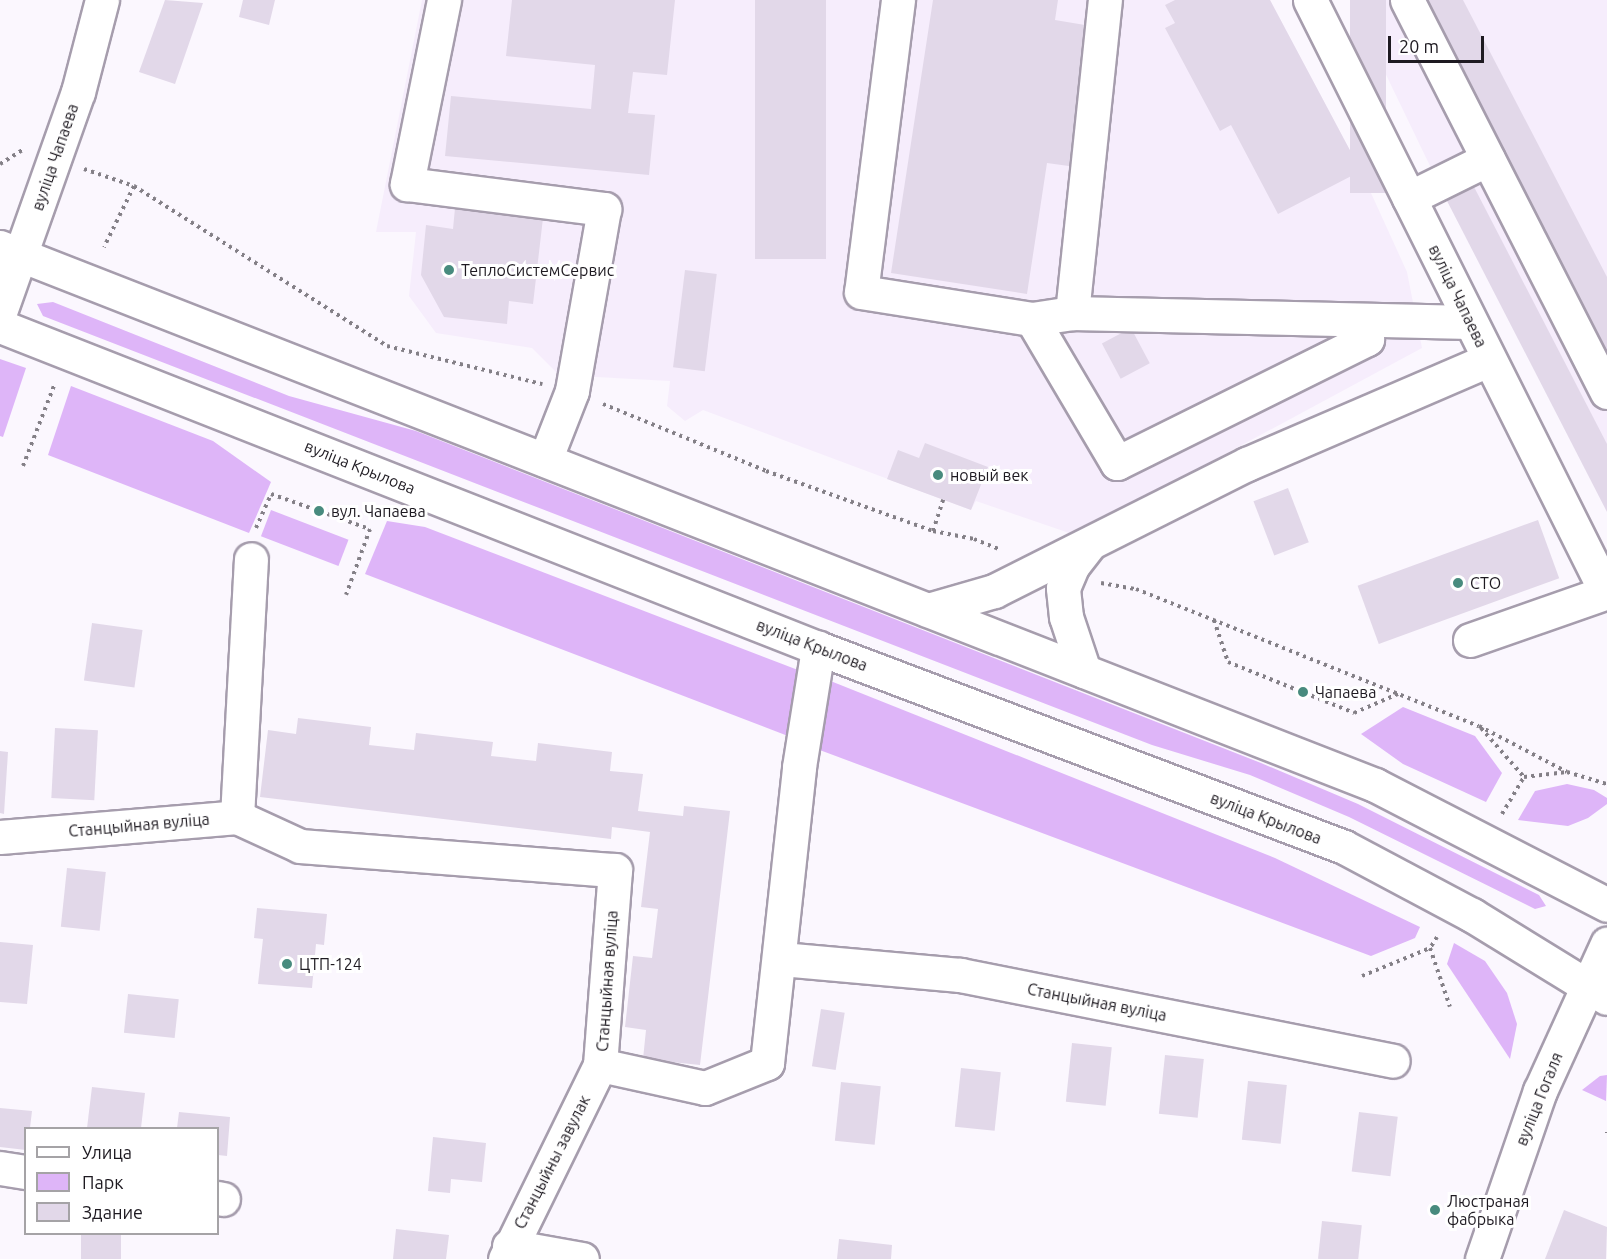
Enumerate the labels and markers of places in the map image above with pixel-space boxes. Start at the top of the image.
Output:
place label: ТеплоСистемСервис [461,260,614,280]
marker: ТеплоСистемСервис [442,263,456,277]
place label: новый век [950,465,1028,485]
marker: новый век [931,468,945,482]
place label: вул. Чапаева [331,501,426,521]
marker: вул. Чапаева [312,504,326,518]
place label: СТО [1470,573,1501,593]
marker: СТО [1451,576,1465,590]
place label: Чапаева [1315,682,1376,702]
marker: Чапаева [1296,685,1310,699]
place label: ЦТП-124 [299,954,362,974]
marker: ЦТП-124 [280,957,294,971]
place label: Люстраная фабрыка [1447,1191,1529,1229]
marker: Люстраная фабрыка [1428,1203,1442,1217]

